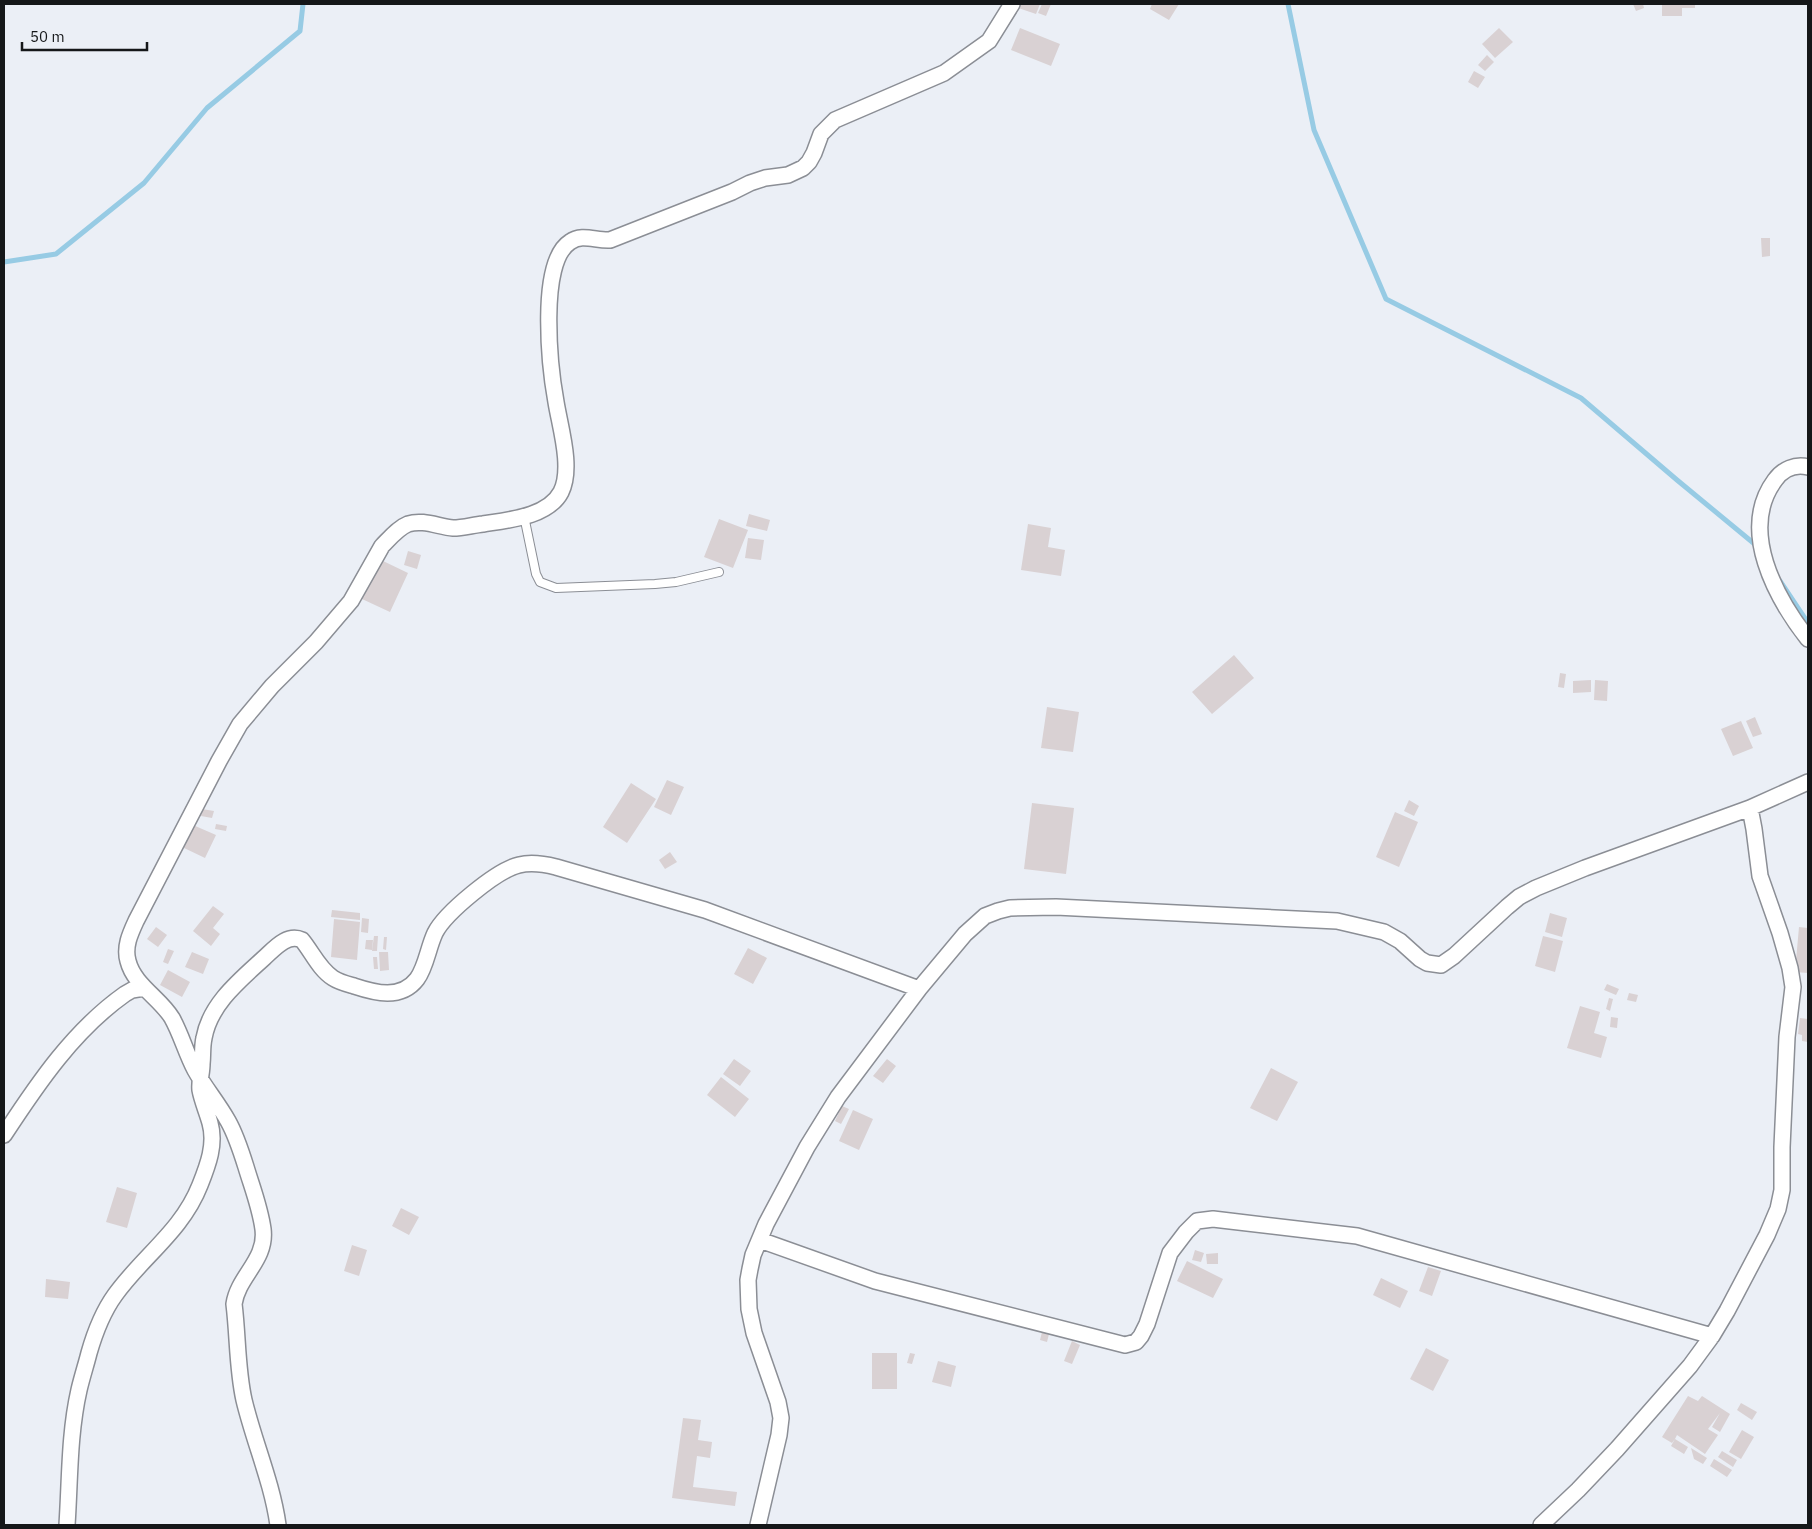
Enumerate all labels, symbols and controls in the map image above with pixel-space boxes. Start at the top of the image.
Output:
scale bar [22,20,148,52]
text: 50 m [30,27,65,46]

